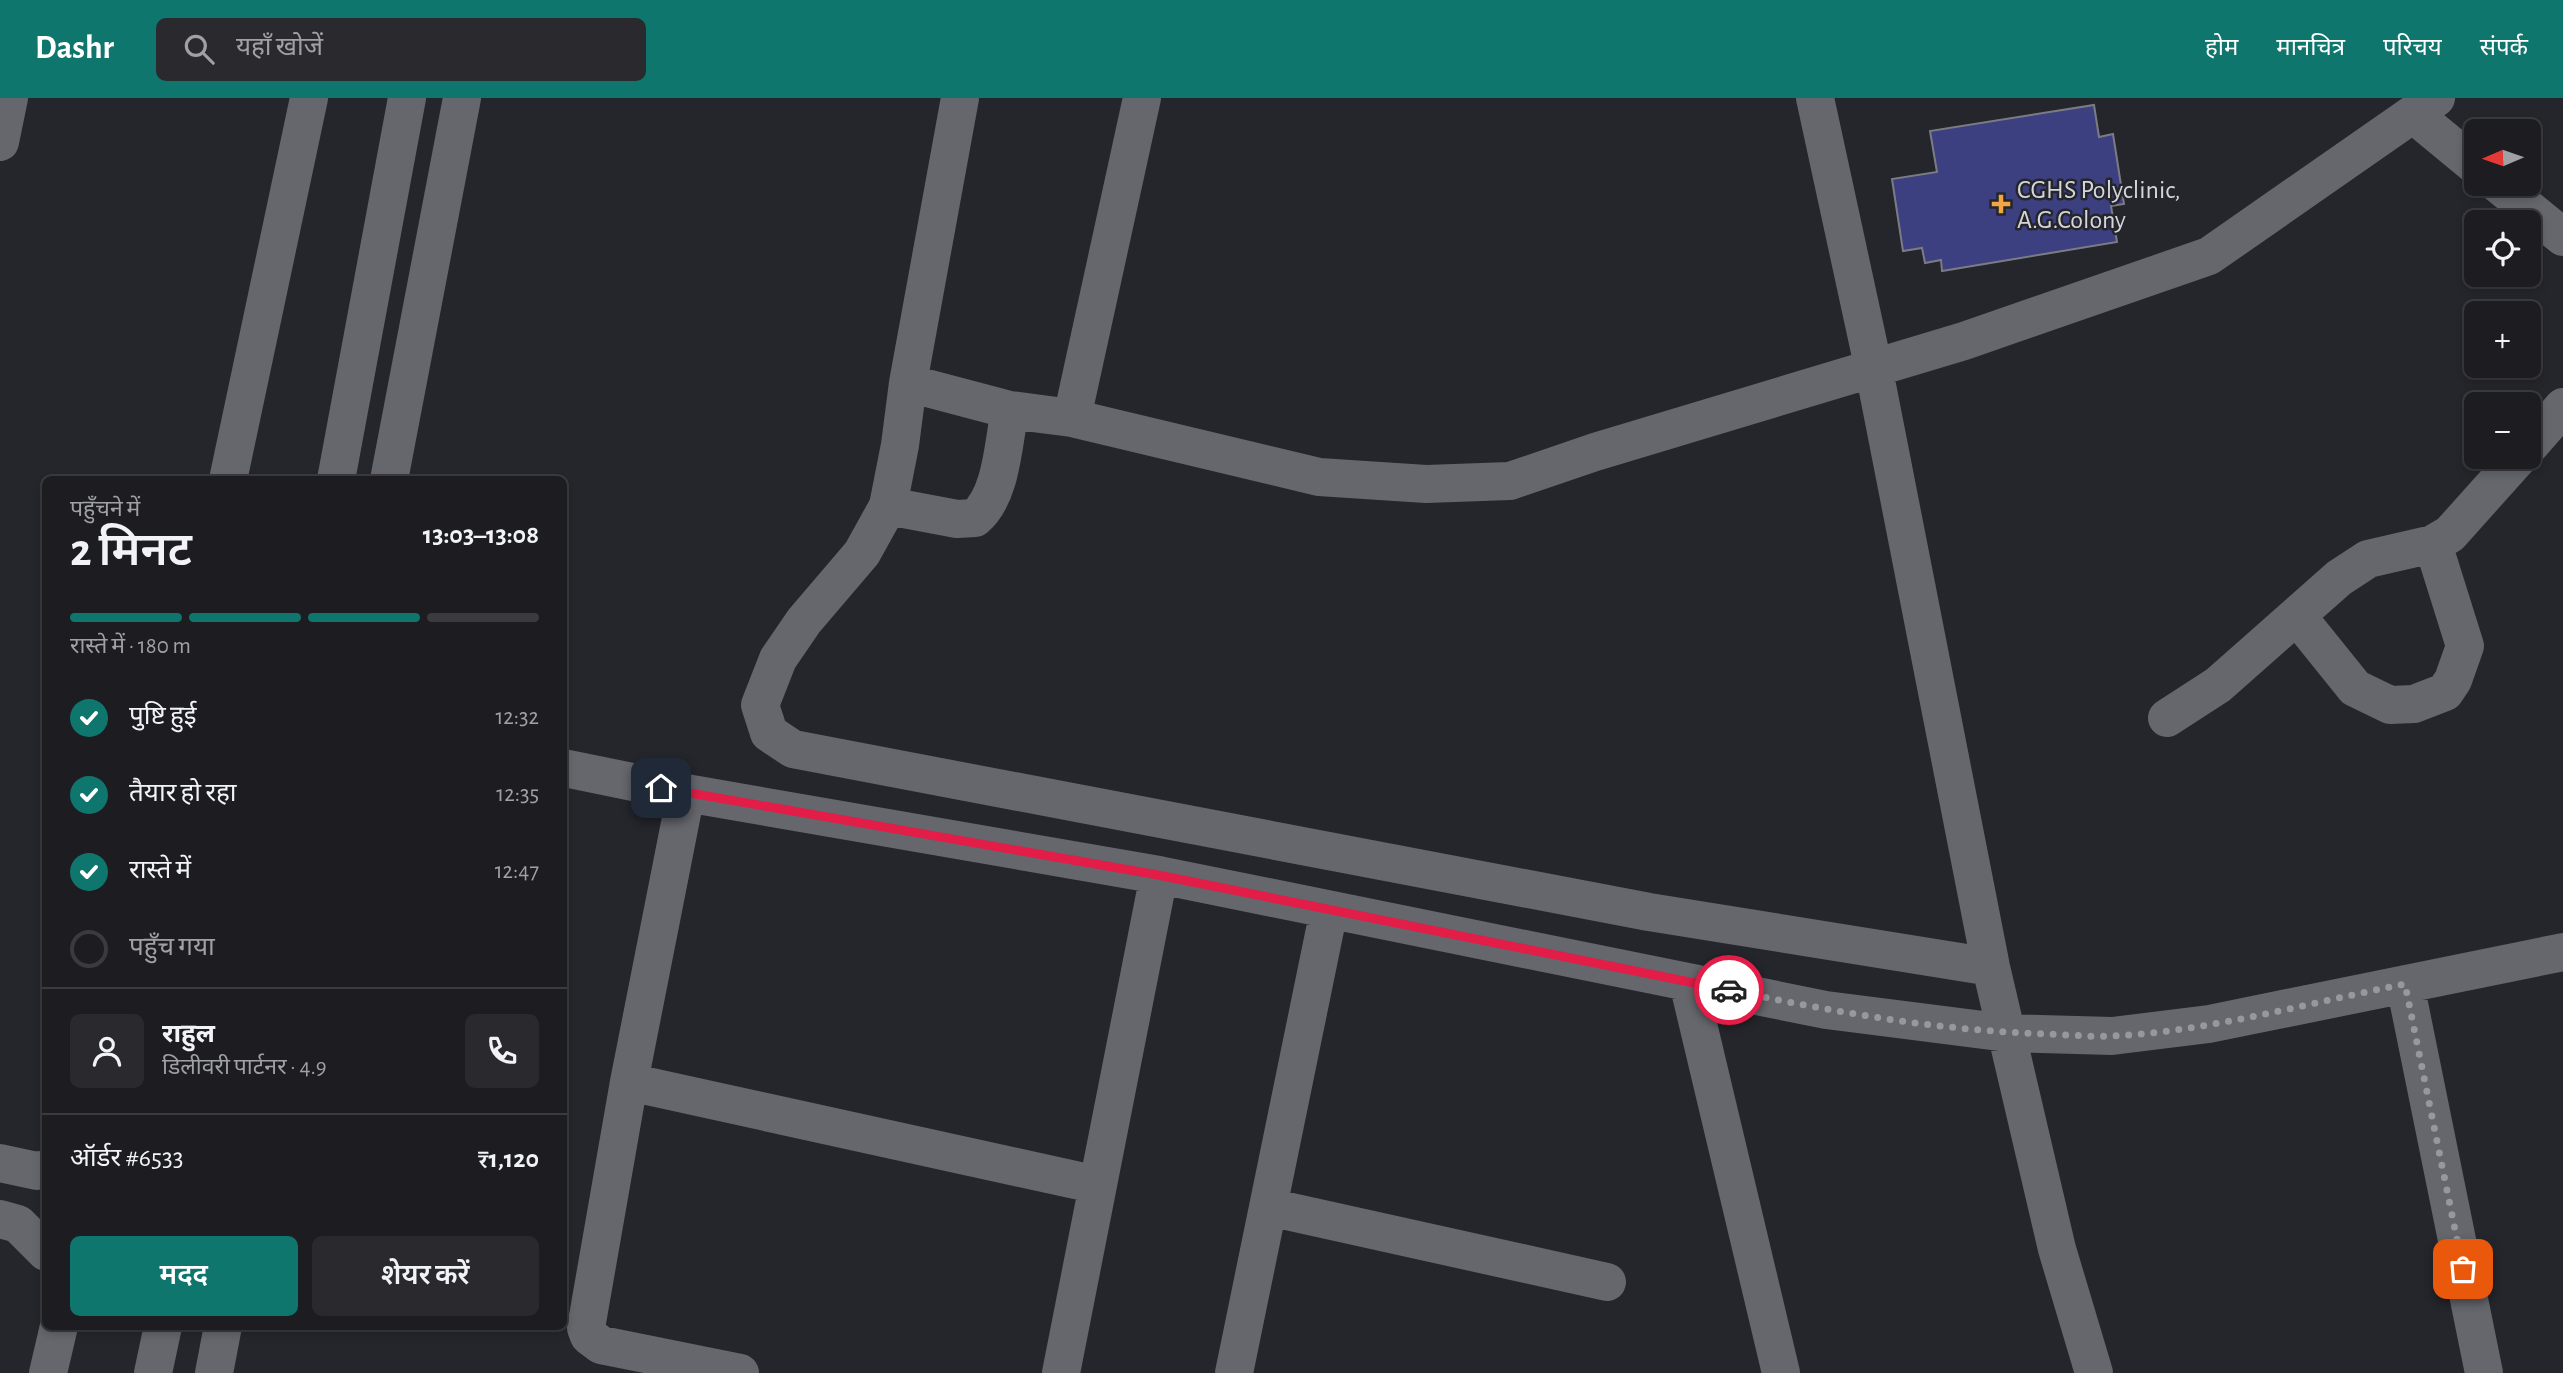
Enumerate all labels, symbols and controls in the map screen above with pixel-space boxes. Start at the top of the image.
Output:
search box [156,18,646,81]
icon: search [180,30,218,68]
text: Dashr [35,32,114,65]
text: यहाँ खोजें [236,34,323,60]
text: होम [2205,36,2238,60]
text: मानचित्र [2276,36,2345,60]
text: परिचय [2383,36,2442,60]
text: संपर्क [2480,36,2528,60]
north arrow [2464,119,2541,196]
map controls [2464,119,2541,469]
place label: CGHS Polyclinic, A.G.Colony [2017,177,2180,233]
marker: CGHS Polyclinic, A.G.Colony [1991,194,2011,214]
button: locate [2464,210,2541,287]
button: + [2464,301,2541,378]
button: − [2464,392,2541,469]
text: पहुँचने में [70,498,140,521]
text: 13:03–13:08 [423,522,539,548]
text: 2 मिनट [70,528,192,574]
text: रास्ते में · 180 m [70,635,191,658]
icon: check [70,699,108,737]
text: पुष्टि हुई [129,703,197,729]
text: 12:32 [495,706,539,729]
pin [631,758,691,818]
icon: home [642,769,680,807]
icon: check [70,776,108,814]
text: तैयार हो रहा [129,780,237,806]
text: 12:35 [496,783,539,806]
icon: check [70,853,108,891]
text: रास्ते में [129,857,191,883]
text: 12:47 [495,860,539,883]
text: पहुँच गया [129,934,215,960]
courier [1694,955,1764,1025]
icon: car [1710,971,1748,1009]
button: person [70,1014,144,1088]
button: phone [465,1014,539,1088]
text: राहुल [162,1021,215,1047]
text: डिलीवरी पार्टनर · 4.9 [162,1056,327,1079]
text: ऑर्डर #6533 [70,1145,183,1171]
text: ₹1,120 [478,1146,539,1172]
button: मदद [70,1236,298,1316]
button: शेयर करें [312,1236,539,1316]
pin [2433,1239,2493,1299]
icon: bag [2444,1250,2482,1288]

